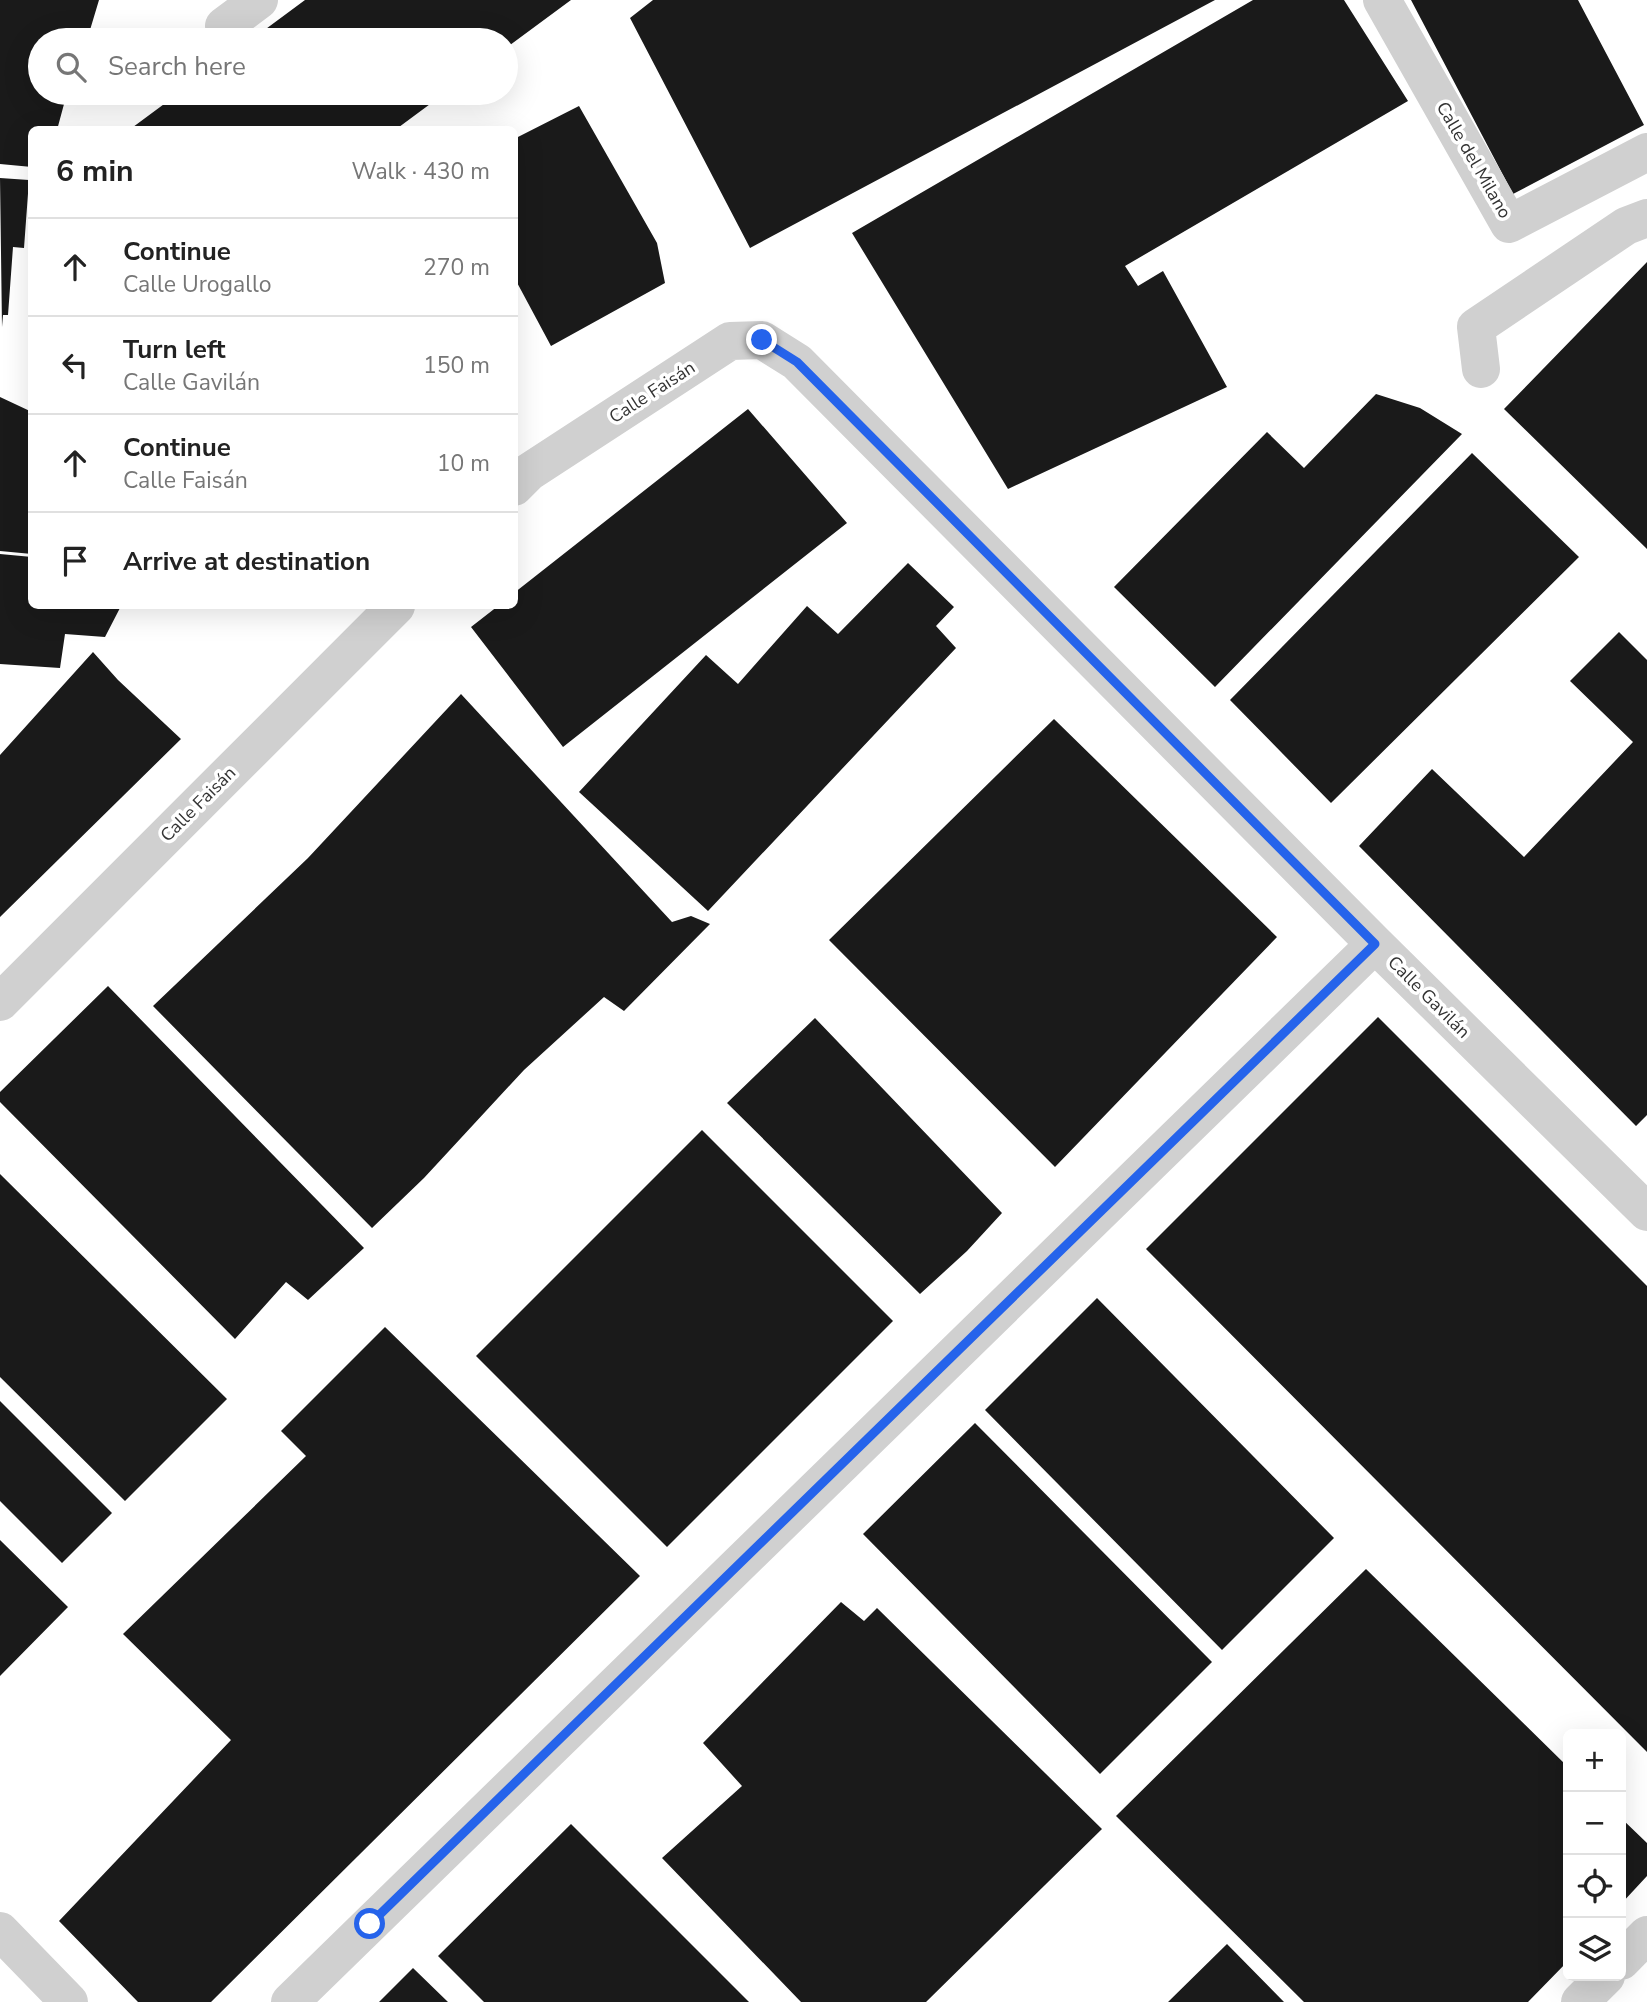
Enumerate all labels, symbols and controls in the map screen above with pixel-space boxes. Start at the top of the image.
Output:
search box [28,28,518,105]
icon: search [52,48,90,86]
text: Search here [108,49,246,84]
street label: Calle del Milano [1431,97,1517,223]
text: 6 min [56,151,134,192]
text: Walk · 430 m [351,156,490,187]
text: Continue [123,234,231,269]
icon: ahead [56,248,94,286]
text: 270 m [423,252,490,283]
text: Calle Urogallo [123,269,272,300]
route end [746,324,777,355]
text: Turn left [123,332,226,367]
icon: left [56,346,94,384]
text: 150 m [423,350,490,381]
street label: Calle Faisán [604,355,700,429]
text: Calle Gavilán [123,367,260,398]
text: Continue [123,430,231,465]
icon: ahead [56,444,94,482]
text: 10 m [437,448,490,479]
text: Calle Faisán [123,465,248,496]
icon: arrive [56,542,94,580]
text: Arrive at destination [123,544,370,579]
street label: Calle Faisán [155,761,241,847]
street label: Calle Gavilán [1383,951,1475,1043]
map controls [1563,1729,1626,1981]
button: + [1563,1729,1626,1792]
button: − [1563,1792,1626,1855]
button: locate [1563,1855,1626,1918]
route start [354,1908,385,1939]
button: layers [1563,1918,1626,1981]

